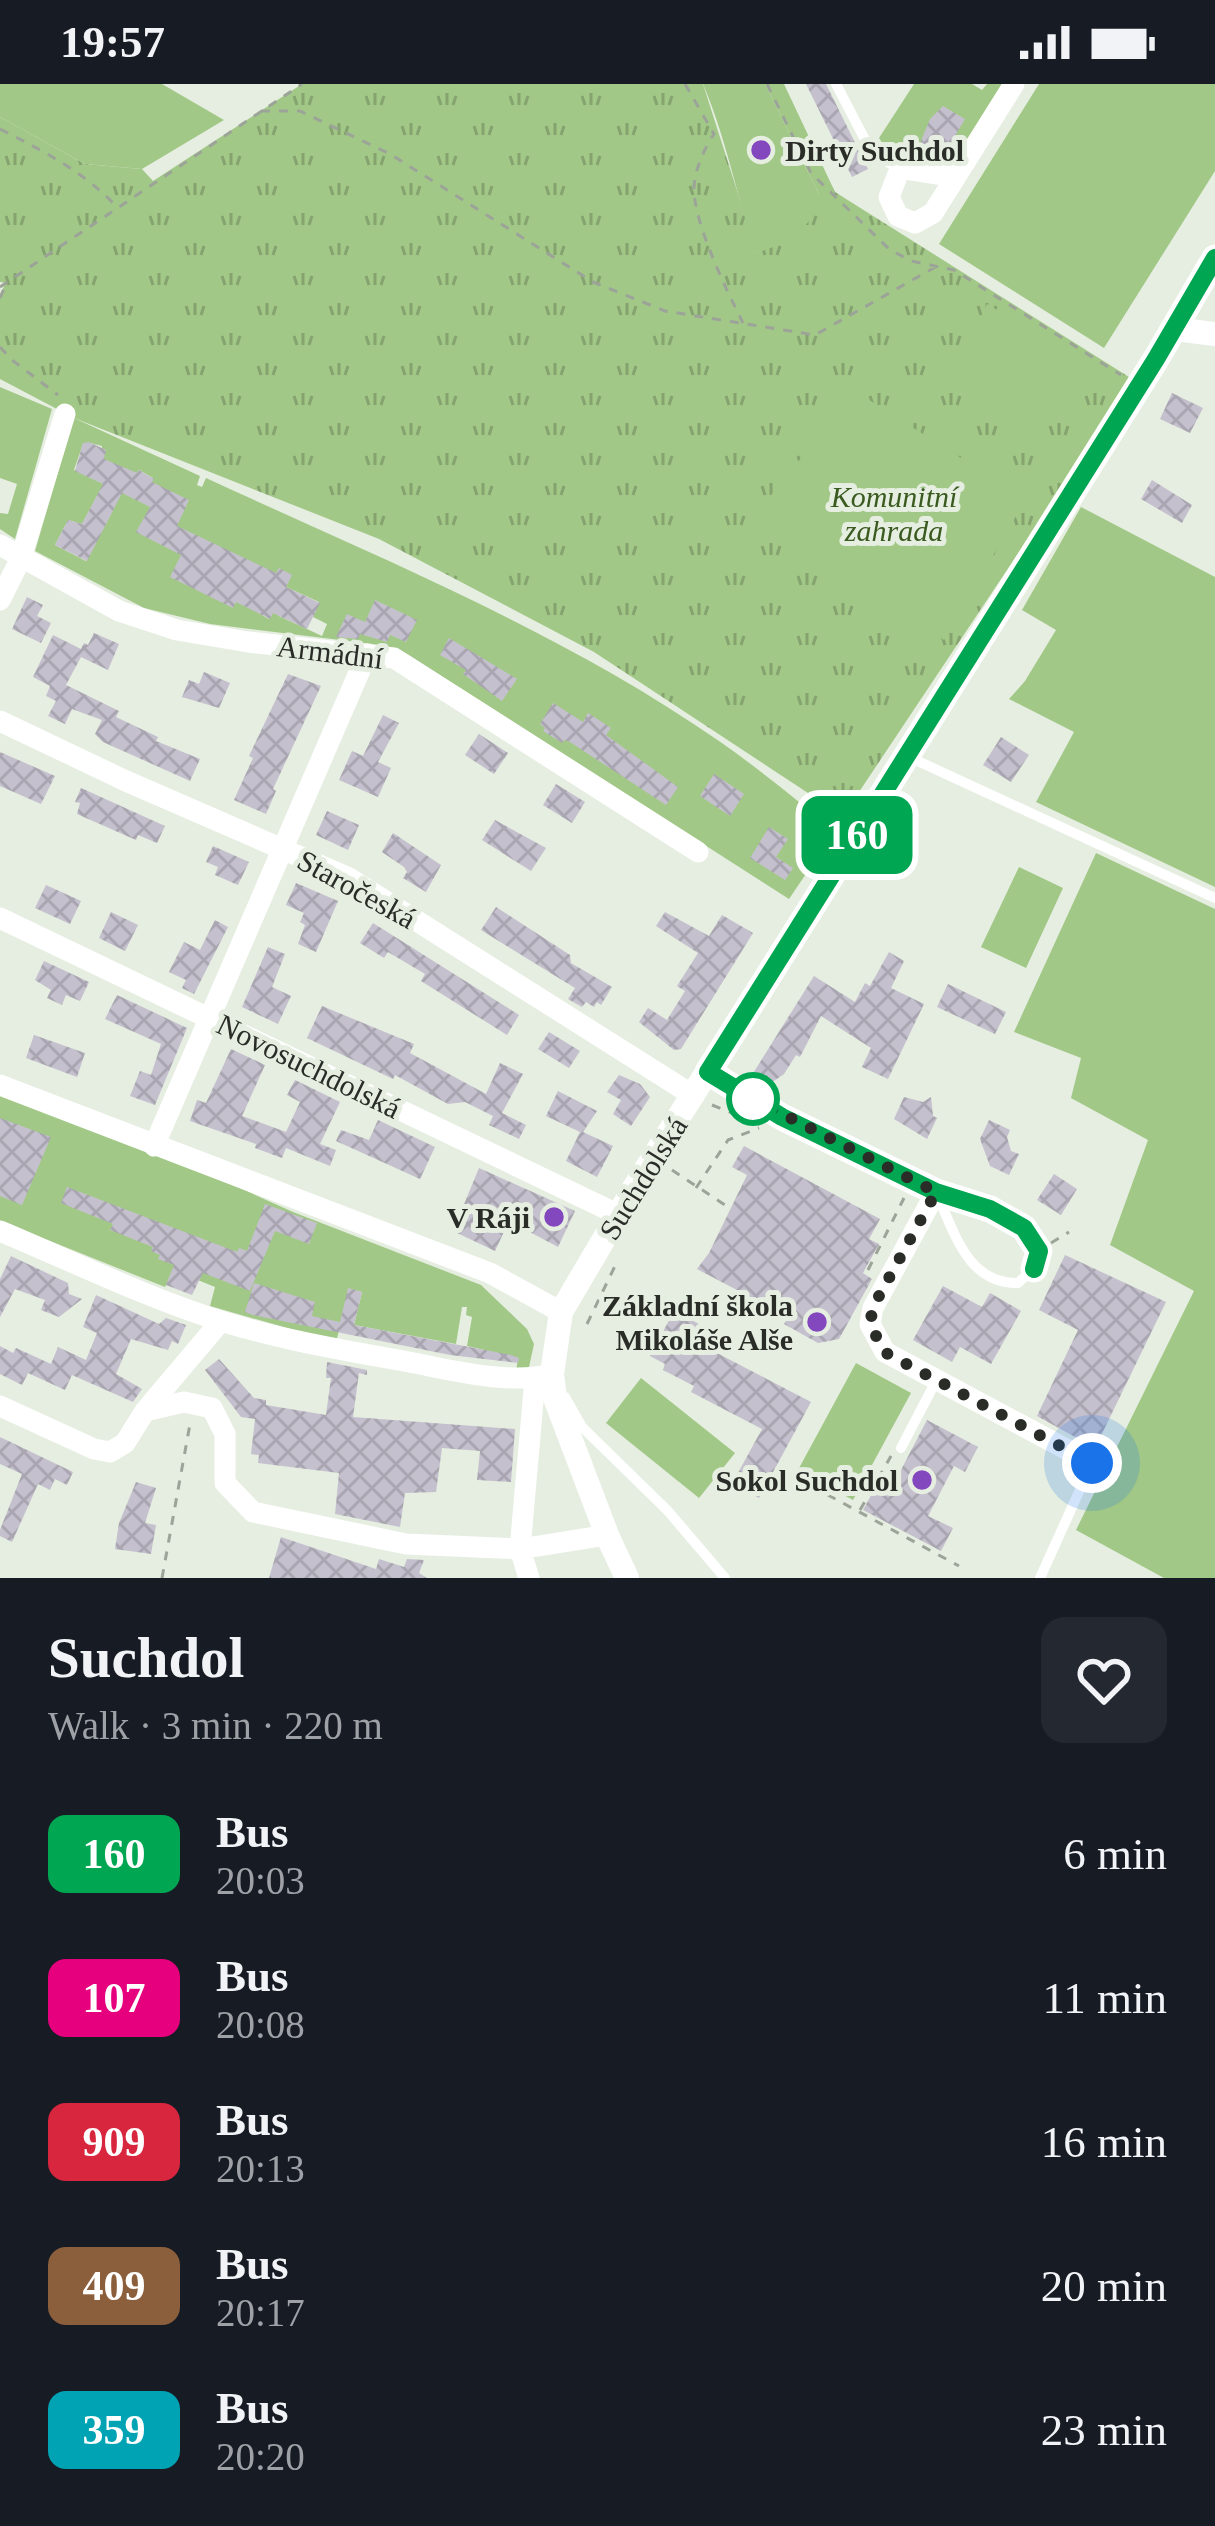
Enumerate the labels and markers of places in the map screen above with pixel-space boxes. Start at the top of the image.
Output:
place label: Dirty Suchdol [785,134,964,167]
marker: Dirty Suchdol [748,137,774,163]
unlabelled marker [728,1074,778,1124]
place label: V Ráji [446,1201,530,1234]
marker: V Ráji [541,1204,567,1230]
place label: Základní škola Mikoláše Alše [602,1289,793,1356]
marker: Základní škola Mikoláše Alše [804,1309,830,1335]
place label: Sokol Suchdol [715,1464,898,1497]
marker: Sokol Suchdol [909,1467,935,1493]

